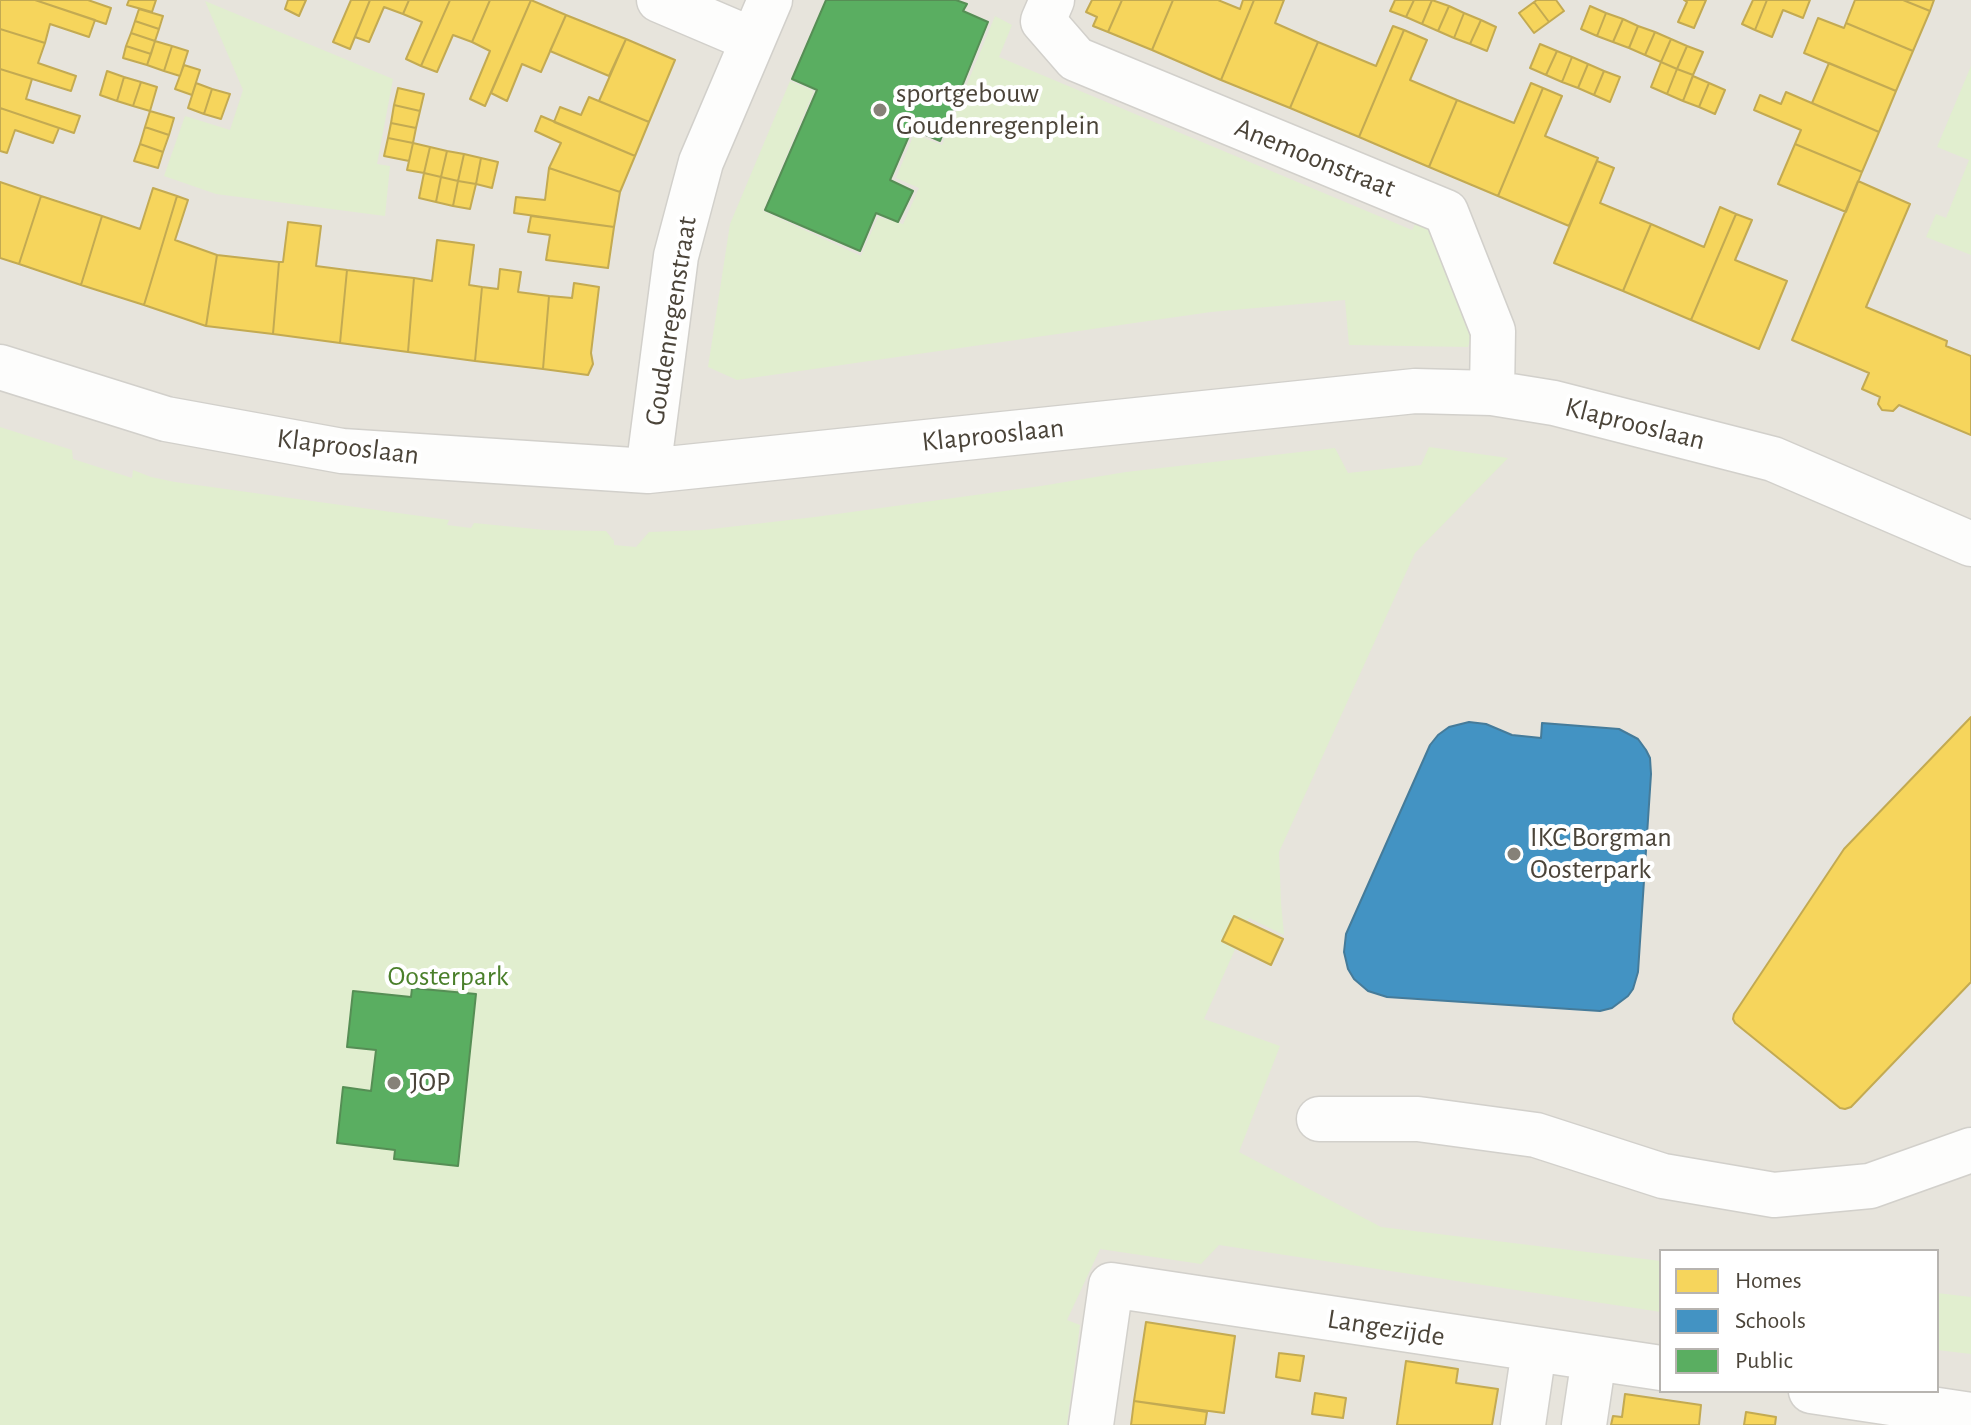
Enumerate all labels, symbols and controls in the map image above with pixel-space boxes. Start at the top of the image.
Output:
place label: sportgebouw Goudenregenplein [896,77,1100,143]
marker: sportgebouw Goudenregenplein [871,101,889,119]
street label: Anemoonstraat [1230,111,1400,205]
street label: Goudenregenstraat [638,214,704,428]
street label: Klaprooslaan [1562,390,1708,458]
street label: Klaprooslaan [920,411,1066,459]
street label: Klaprooslaan [275,422,421,472]
place label: IKC Borgman Oosterpark [1530,821,1672,887]
marker: IKC Borgman Oosterpark [1505,845,1523,863]
park label: Oosterpark [387,960,509,994]
place label: JOP [410,1066,451,1100]
marker: JOP [385,1074,403,1092]
legend [1659,1249,1939,1393]
text: Homes [1735,1269,1802,1293]
street label: Langezijde [1325,1302,1447,1354]
text: Schools [1735,1309,1806,1333]
text: Public [1735,1349,1793,1373]

